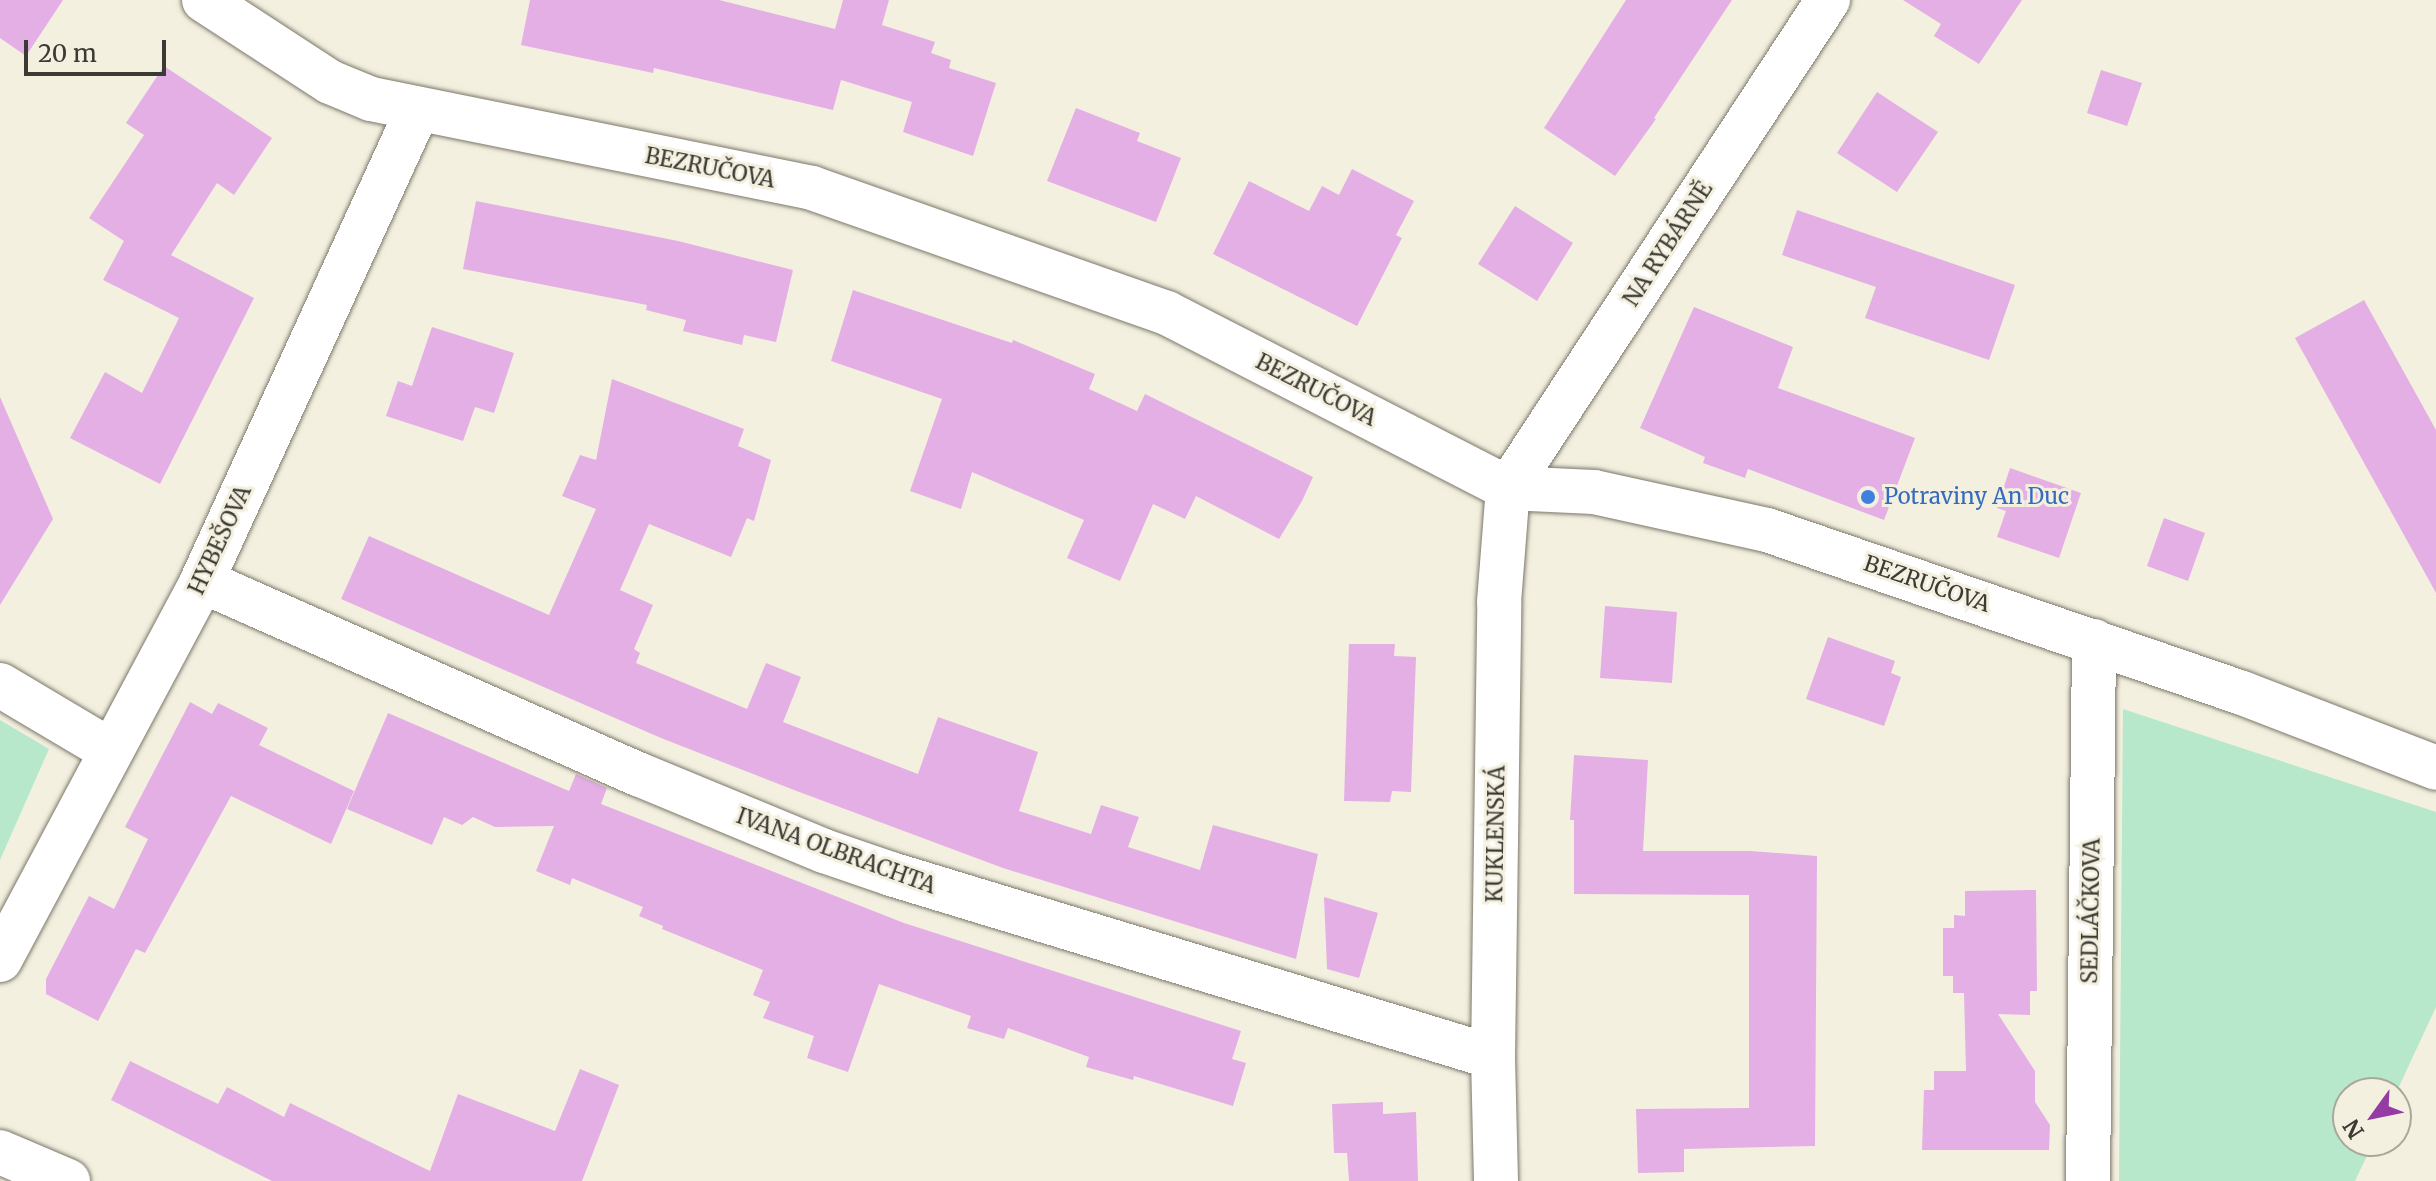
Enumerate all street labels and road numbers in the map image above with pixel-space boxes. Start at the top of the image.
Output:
street label: BEZRUČOVA [643,142,777,194]
street label: NA RYBÁRNĚ [1618,177,1718,311]
street label: BEZRUČOVA [1251,348,1381,432]
street label: HYBEŠOVA [183,481,257,599]
street label: BEZRUČOVA [1860,550,1994,618]
street label: KUKLENSKÁ [1482,765,1510,903]
street label: IVANA OLBRACHTA [733,803,939,899]
street label: SEDLÁČKOVA [2077,838,2105,984]

